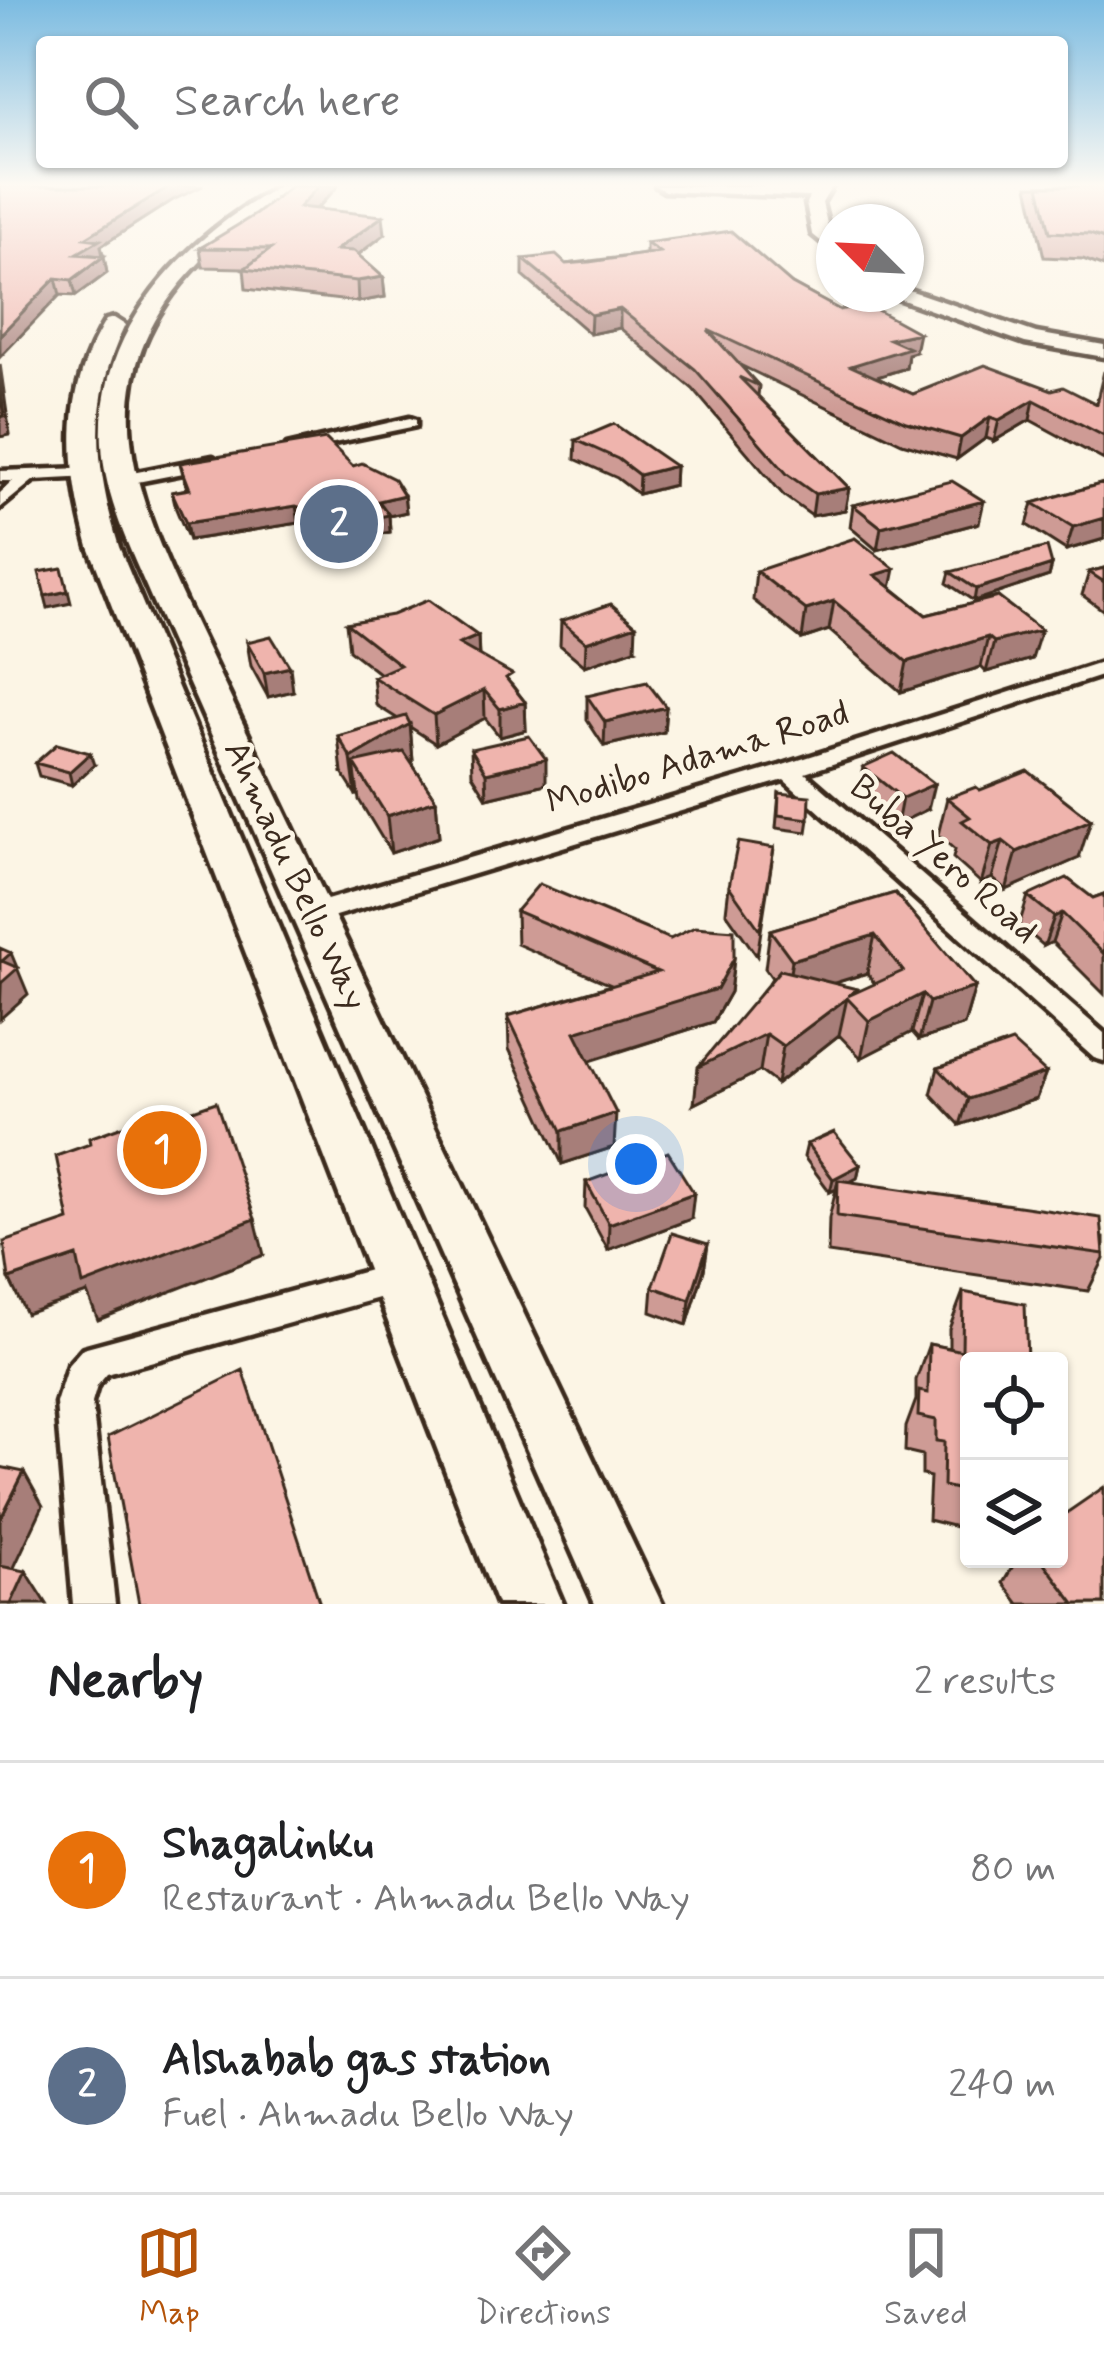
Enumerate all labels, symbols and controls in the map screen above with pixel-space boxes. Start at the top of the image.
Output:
search box [36,36,1068,168]
icon: search [78,69,144,135]
text: Search here [174,73,401,132]
north arrow [816,204,924,312]
pin: 2 [300,479,378,569]
street label: Modibo Adama Road [541,691,855,827]
street label: Ahmadu Bello Way [211,734,377,1018]
street label: Buba Yero Road [839,765,1047,955]
pin: 1 [123,1105,201,1195]
your location [606,1134,666,1194]
map controls [960,1352,1068,1568]
button: locate [960,1352,1068,1460]
button: layers [960,1460,1068,1568]
text: Nearby [48,1649,203,1715]
text: 2 results [914,1657,1056,1708]
text: Shagalinku [162,1815,373,1874]
text: 1 [78,1844,96,1895]
text: 80 m [970,1844,1056,1895]
text: Restaurant · Ahmadu Bello Way [162,1874,690,1925]
text: Alshabab gas station [162,2031,551,2090]
text: 2 [77,2060,97,2111]
text: 240 m [948,2060,1056,2111]
text: Fuel · Ahmadu Bello Way [162,2090,574,2141]
tab: Map [136,2220,202,2336]
tab: Directions [475,2220,611,2336]
tab: Saved [884,2220,968,2336]

